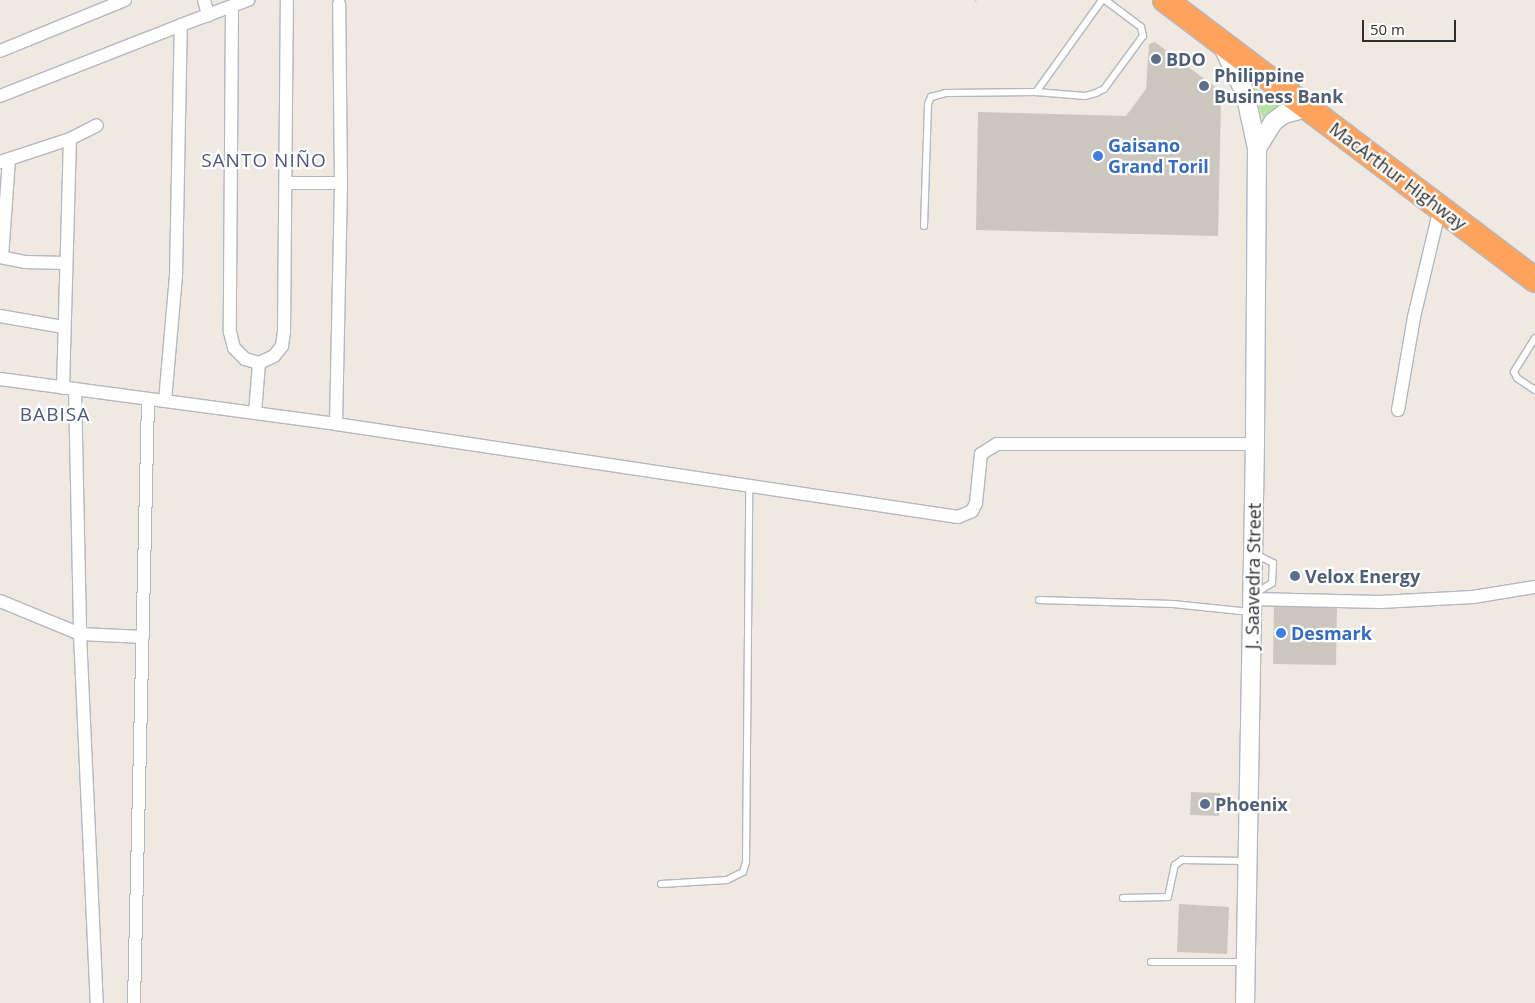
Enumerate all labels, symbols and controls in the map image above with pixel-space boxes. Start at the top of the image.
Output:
scale bar [1365,10,1459,42]
text: 50 m [1370,19,1405,39]
place label: BDO [1166,48,1206,70]
marker: BDO [1150,53,1162,65]
place label: Philippine Business Bank [1214,65,1343,108]
marker: Philippine Business Bank [1198,80,1210,92]
street label: MacArthur Highway [1325,118,1471,234]
place label: Gaisano Grand Toril [1108,135,1209,178]
district label: SANTO NIÑO [200,150,328,172]
marker: Gaisano Grand Toril [1092,150,1104,162]
district label: BABISA [19,404,91,426]
street label: J. Saavedra Street [1241,503,1265,649]
place label: Velox Energy [1305,565,1420,587]
marker: Velox Energy [1289,570,1301,582]
place label: Desmark [1291,622,1372,644]
marker: Desmark [1275,627,1287,639]
place label: Phoenix [1215,793,1288,815]
marker: Phoenix [1199,798,1211,810]

